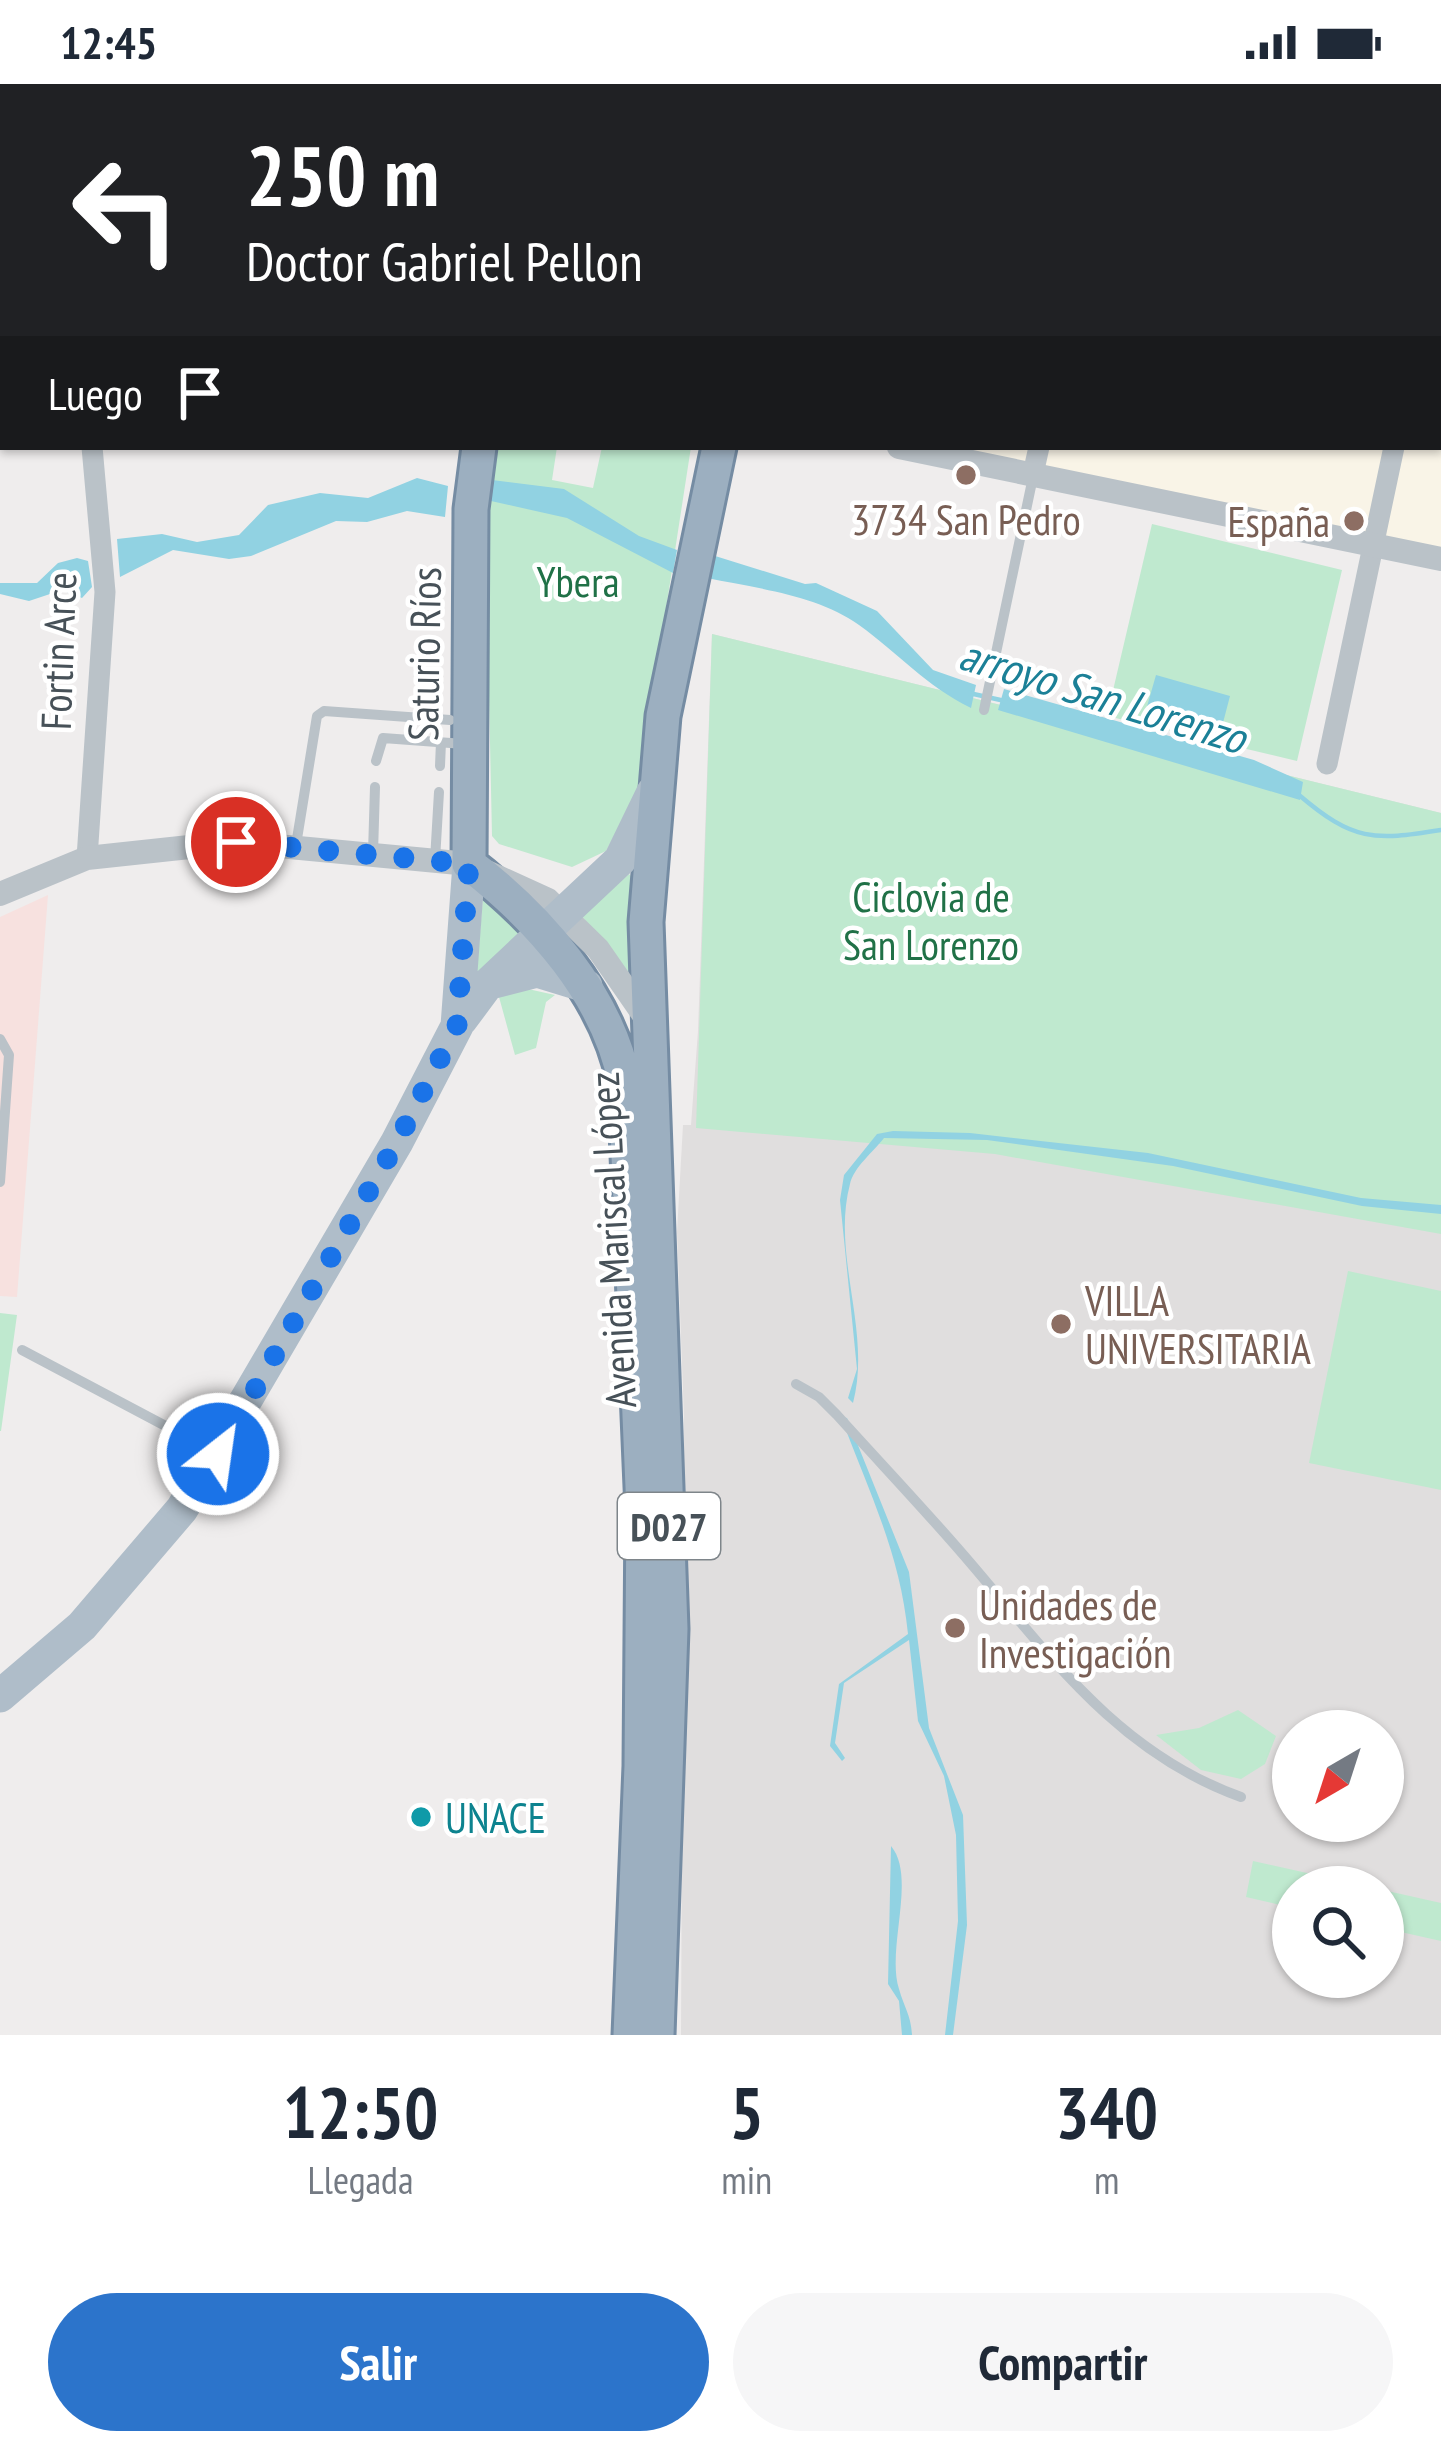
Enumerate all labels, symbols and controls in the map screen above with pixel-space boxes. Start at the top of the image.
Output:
text: 12:45 [60,13,157,71]
text: 250 m [246,120,439,229]
icon: left [48,132,204,288]
text: Doctor Gabriel Pellon [246,226,643,296]
icon: arrive [167,360,233,426]
text: Luego [48,364,143,422]
marker: 3734 San Pedro [953,462,979,488]
place label: 3734 San Pedro [851,492,1081,547]
place label: España [1227,494,1330,549]
marker: España [1341,508,1367,534]
park label: Ybera [537,554,620,609]
street label: Saturio Ríos [395,567,453,741]
street label: Fortin Arce [28,571,88,731]
water label: arroyo San Lorenzo [953,624,1256,767]
pin [185,791,287,893]
icon: arrive [203,809,269,875]
park label: Ciclovia de San Lorenzo [843,869,1019,972]
street label: Avenida Mariscal López [576,1070,648,1410]
place label: VILLA UNIVERSITARIA [1084,1273,1311,1376]
marker: VILLA UNIVERSITARIA [1048,1311,1074,1337]
position arrow [155,1391,281,1517]
road number: D027 [618,1493,720,1559]
place label: Unidades de Investigación [979,1577,1171,1680]
marker: Unidades de Investigación [942,1615,968,1641]
north arrow [1272,1710,1404,1842]
map controls [1272,1710,1404,1998]
place label: UNACE [445,1790,546,1845]
marker: UNACE [408,1804,434,1830]
button: search [1272,1866,1404,1998]
text: 12:50 [283,2065,439,2158]
text: 5 [730,2065,764,2158]
text: 340 [1055,2065,1158,2158]
text: Llegada [308,2154,414,2205]
text: min [721,2154,772,2205]
text: m [1094,2154,1119,2205]
button: Salir [48,2293,709,2431]
button: Compartir [733,2293,1393,2431]

